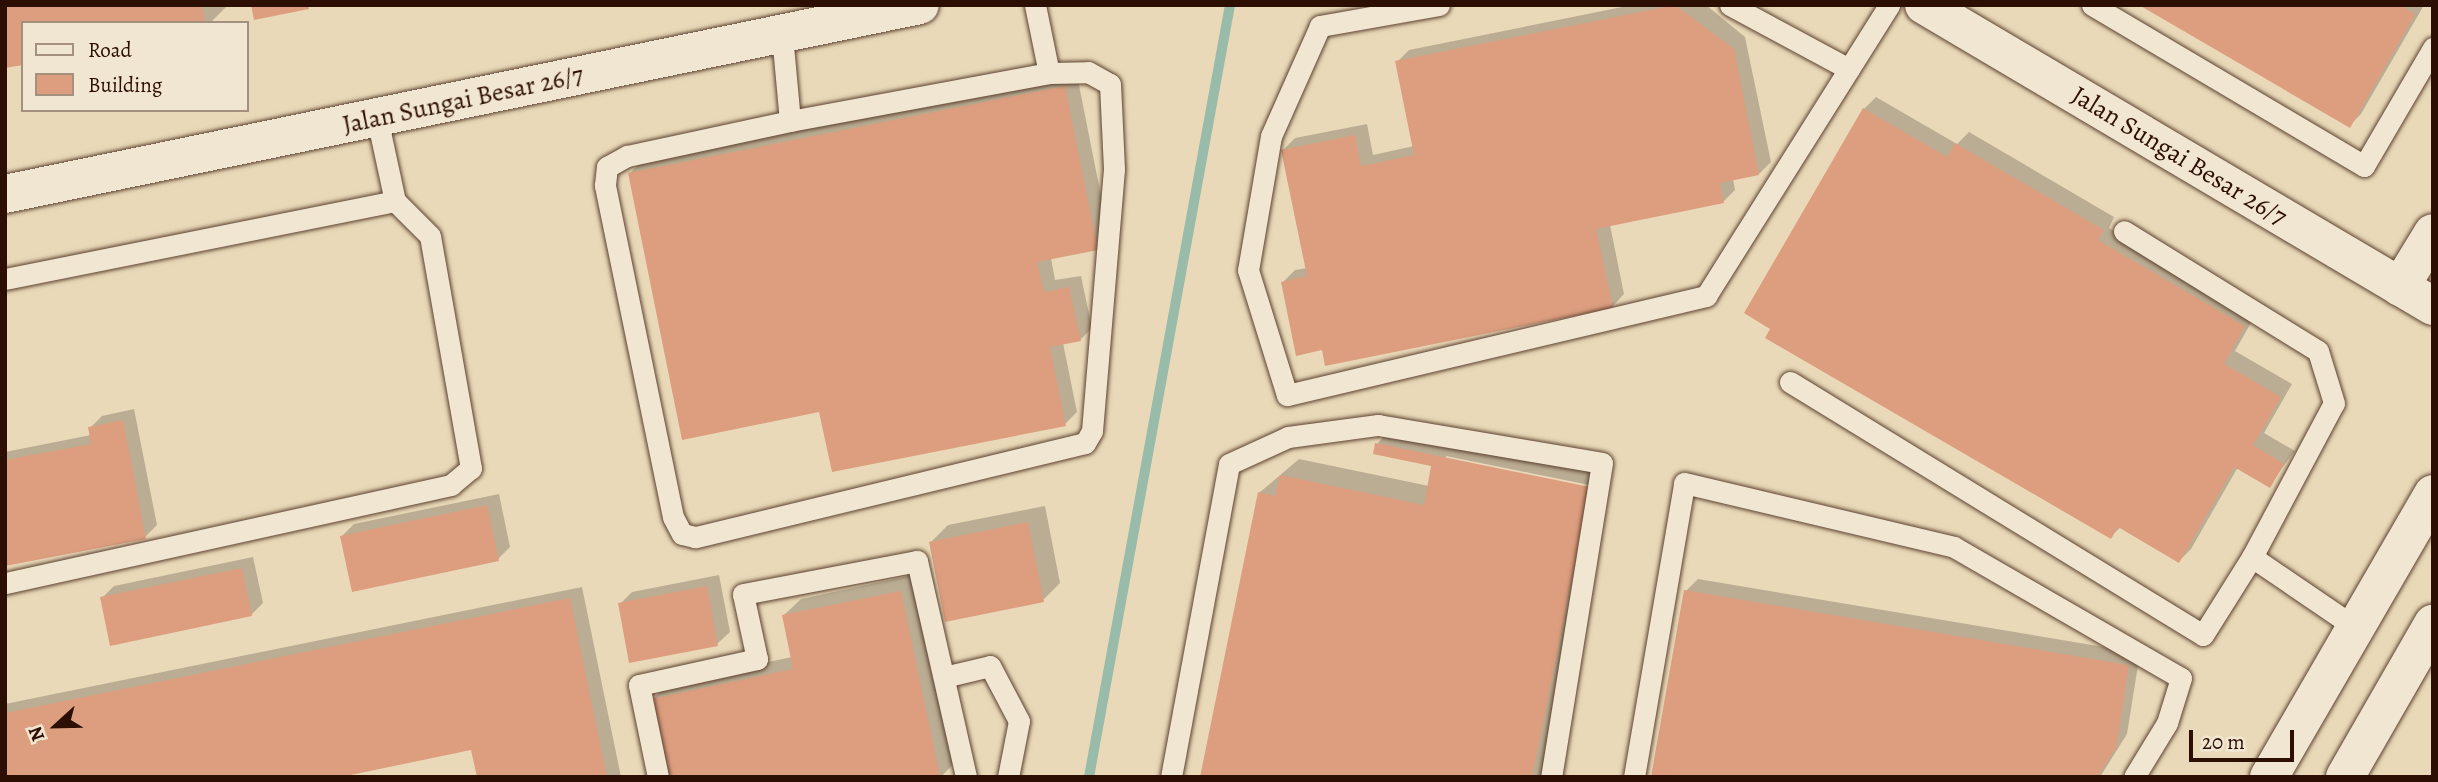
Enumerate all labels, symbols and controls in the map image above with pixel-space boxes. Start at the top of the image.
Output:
legend [21,21,248,112]
text: Road [88,36,132,64]
street label: Jalan Sungai Besar 26/7 [340,59,586,141]
text: Building [88,71,162,99]
street label: Jalan Sungai Besar 26/7 [2066,79,2292,233]
north arrow [21,691,91,761]
scale bar [2193,716,2298,760]
text: N [22,723,51,745]
text: 20 m [2202,728,2245,756]

